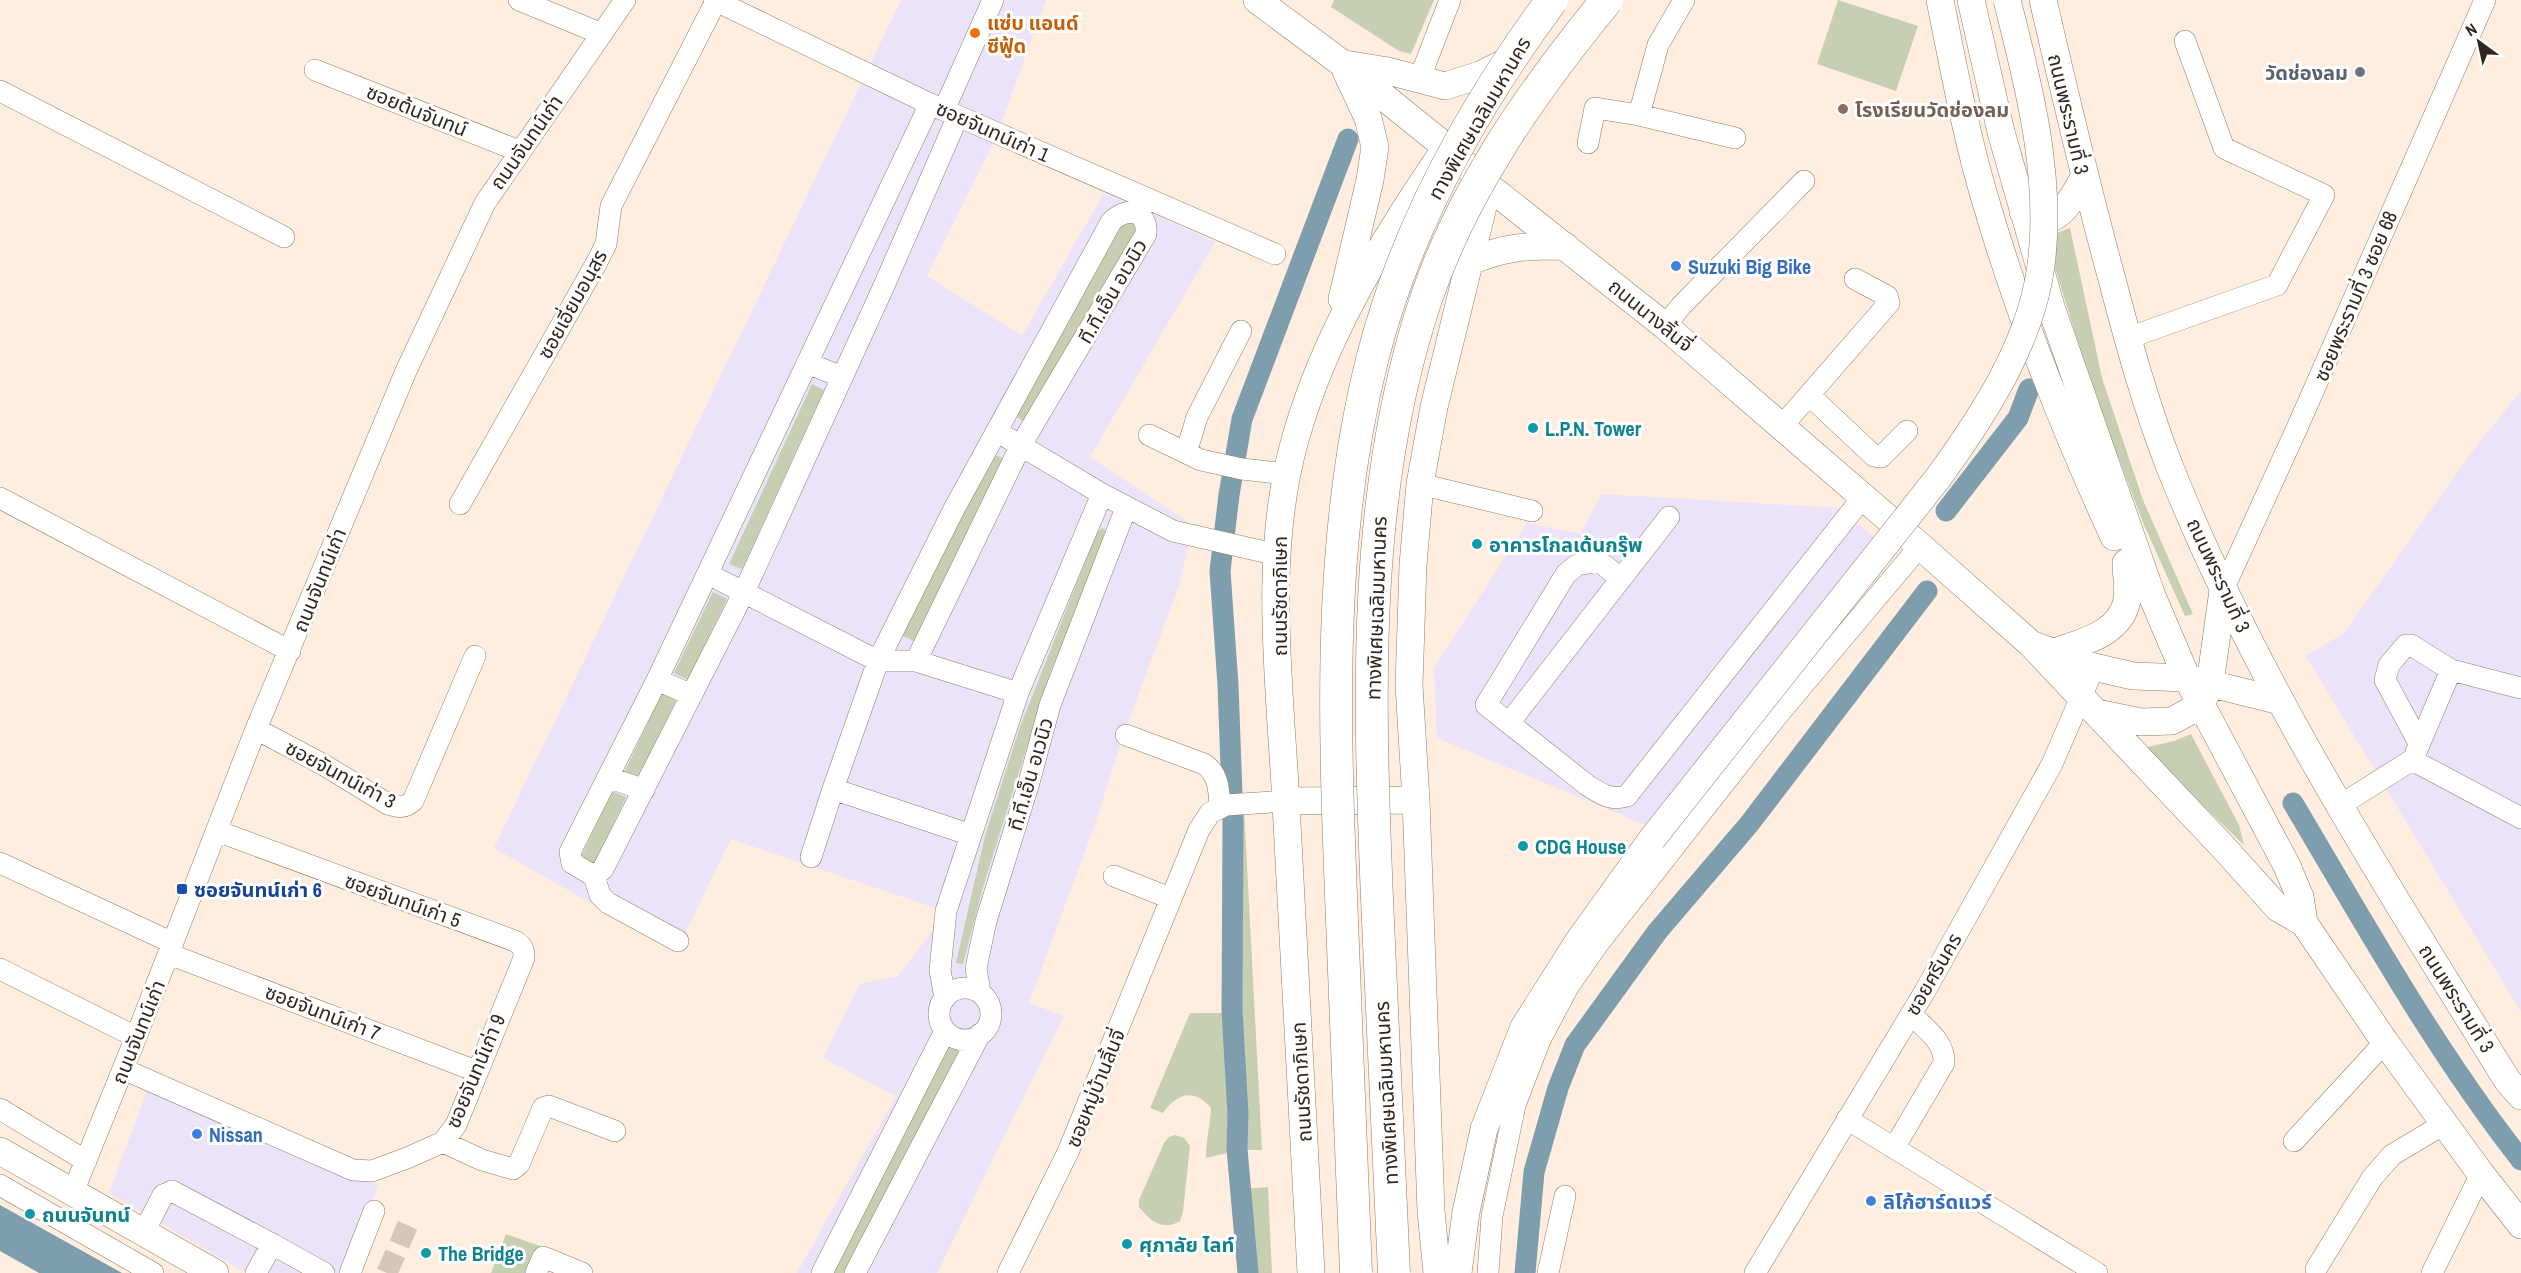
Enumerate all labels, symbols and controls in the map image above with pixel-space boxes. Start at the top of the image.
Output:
place label: แซ่บ แอนด์ ซีฟู้ด [987,9,1079,59]
north arrow [2449,12,2509,72]
text: N [2461,18,2481,41]
marker: แซ่บ แอนด์ ซีฟู้ด [968,26,982,40]
street label: ทางพิเศษเฉลิมมหานคร [1421,32,1537,204]
street label: ถนนพระรามที่ 3 [2042,51,2096,177]
place label: วัดช่องลม [2265,59,2348,86]
marker: วัดช่องลม [2353,65,2367,79]
street label: ซอยต้นจันทน์ [362,77,472,143]
street label: ถนนจันทน์เก่า [483,89,569,195]
street label: ซอยจันทน์เก่า 1 [932,94,1054,168]
place label: โรงเรียนวัดช่องลม [1855,96,2009,123]
marker: โรงเรียนวัดช่องลม [1836,102,1850,116]
street label: ซอยพระรามที่ 3 ซอย 68 [2307,207,2403,385]
street label: ที.ที.เอ็น อเวนิว [1071,234,1153,348]
street label: ซอยเอี่ยมอนุสร [531,245,613,363]
place label: Suzuki Big Bike [1688,253,1811,280]
marker: Suzuki Big Bike [1669,259,1683,273]
street label: ถนนนางลิ้นจี่ [1603,272,1699,358]
place label: L.P.N. Tower [1545,415,1642,442]
marker: L.P.N. Tower [1526,421,1540,435]
street label: ถนนพระรามที่ 3 [2181,514,2257,636]
street label: ทางพิเศษเฉลิมมหานคร [1359,516,1393,700]
street label: ถนนจันทน์เก่า [286,524,352,636]
place label: อาคารโกลเด้นกรุ๊พ [1489,531,1643,558]
street label: ถนนรัชดาภิเษก [1266,536,1293,656]
marker: อาคารโกลเด้นกรุ๊พ [1470,537,1484,551]
street label: ที.ที.เอ็น อเวนิว [1001,714,1059,834]
street label: ซอยจันทน์เก่า 3 [281,734,401,814]
place label: CDG House [1535,833,1626,860]
marker: CDG House [1516,839,1530,853]
street label: ซอยจันทน์เก่า 5 [341,867,465,933]
place label: ซอยจันทน์เก่า 6 [194,876,322,903]
marker: ซอยจันทน์เก่า 6 [175,882,189,896]
street label: ซอยศรีนคร [1899,928,1967,1020]
street label: ถนนพระรามที่ 3 [2413,939,2501,1057]
street label: ถนนจันทน์เก่า [105,976,171,1088]
street label: ซอยจันทน์เก่า 7 [261,978,385,1046]
street label: ทางพิเศษเฉลิมมหานคร [1368,1000,1404,1186]
street label: ซอยจันทน์เก่า 9 [439,1010,511,1132]
street label: ถนนรัชดาภิเษก [1284,1021,1318,1143]
street label: ซอยหมู่บ้านลิ้นจี่ [1059,1025,1131,1151]
place label: Nissan [209,1121,263,1148]
marker: Nissan [190,1127,204,1141]
place label: ลิโก้ฮาร์ดแวร์ [1883,1188,1992,1215]
marker: ลิโก้ฮาร์ดแวร์ [1864,1194,1878,1208]
place label: ถนนจันทน์ [42,1201,130,1228]
marker: ถนนจันทน์ [23,1207,37,1221]
place label: ศุภาลัย ไลท์ [1139,1231,1234,1258]
marker: ศุภาลัย ไลท์ [1120,1237,1134,1251]
place label: The Bridge [438,1240,524,1267]
marker: The Bridge [419,1246,433,1260]

